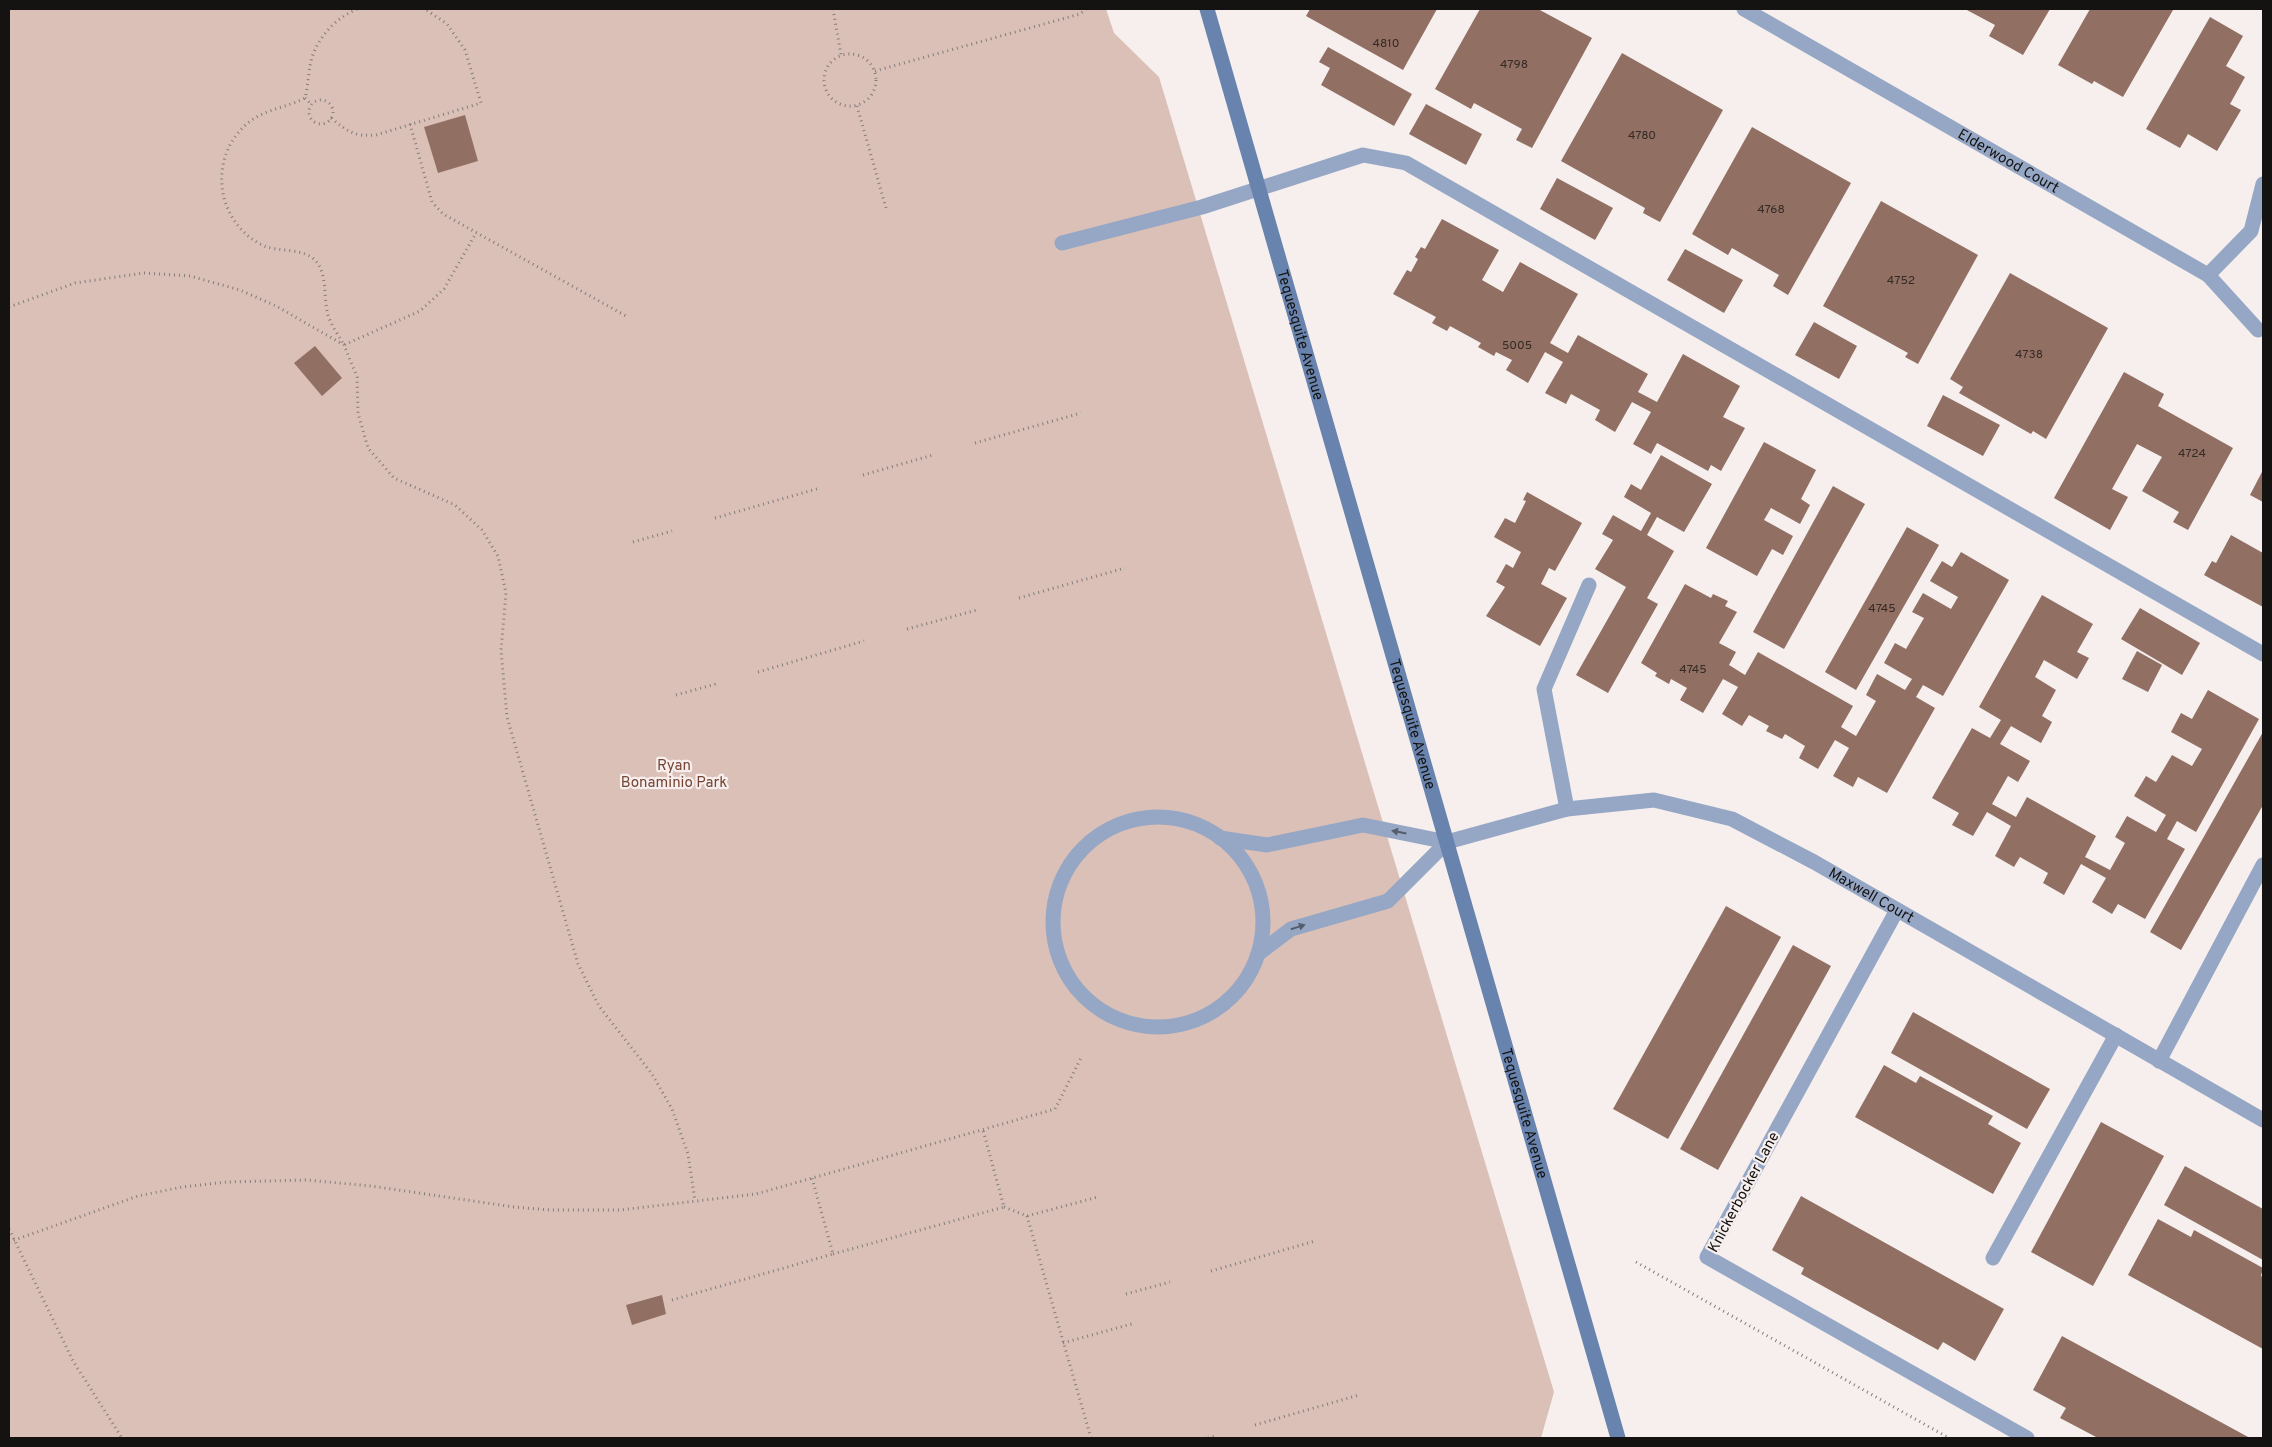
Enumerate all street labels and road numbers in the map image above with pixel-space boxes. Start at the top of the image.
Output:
street label: Elderwood Court [1954,125,2062,199]
street label: Tequesquite Avenue [1271,268,1327,403]
street label: Tequesquite Avenue [1383,657,1439,792]
street label: Maxwell Court [1824,864,1917,928]
street label: Tequesquite Avenue [1495,1046,1551,1181]
street label: Knickerbocker Lane [1704,1129,1784,1256]

